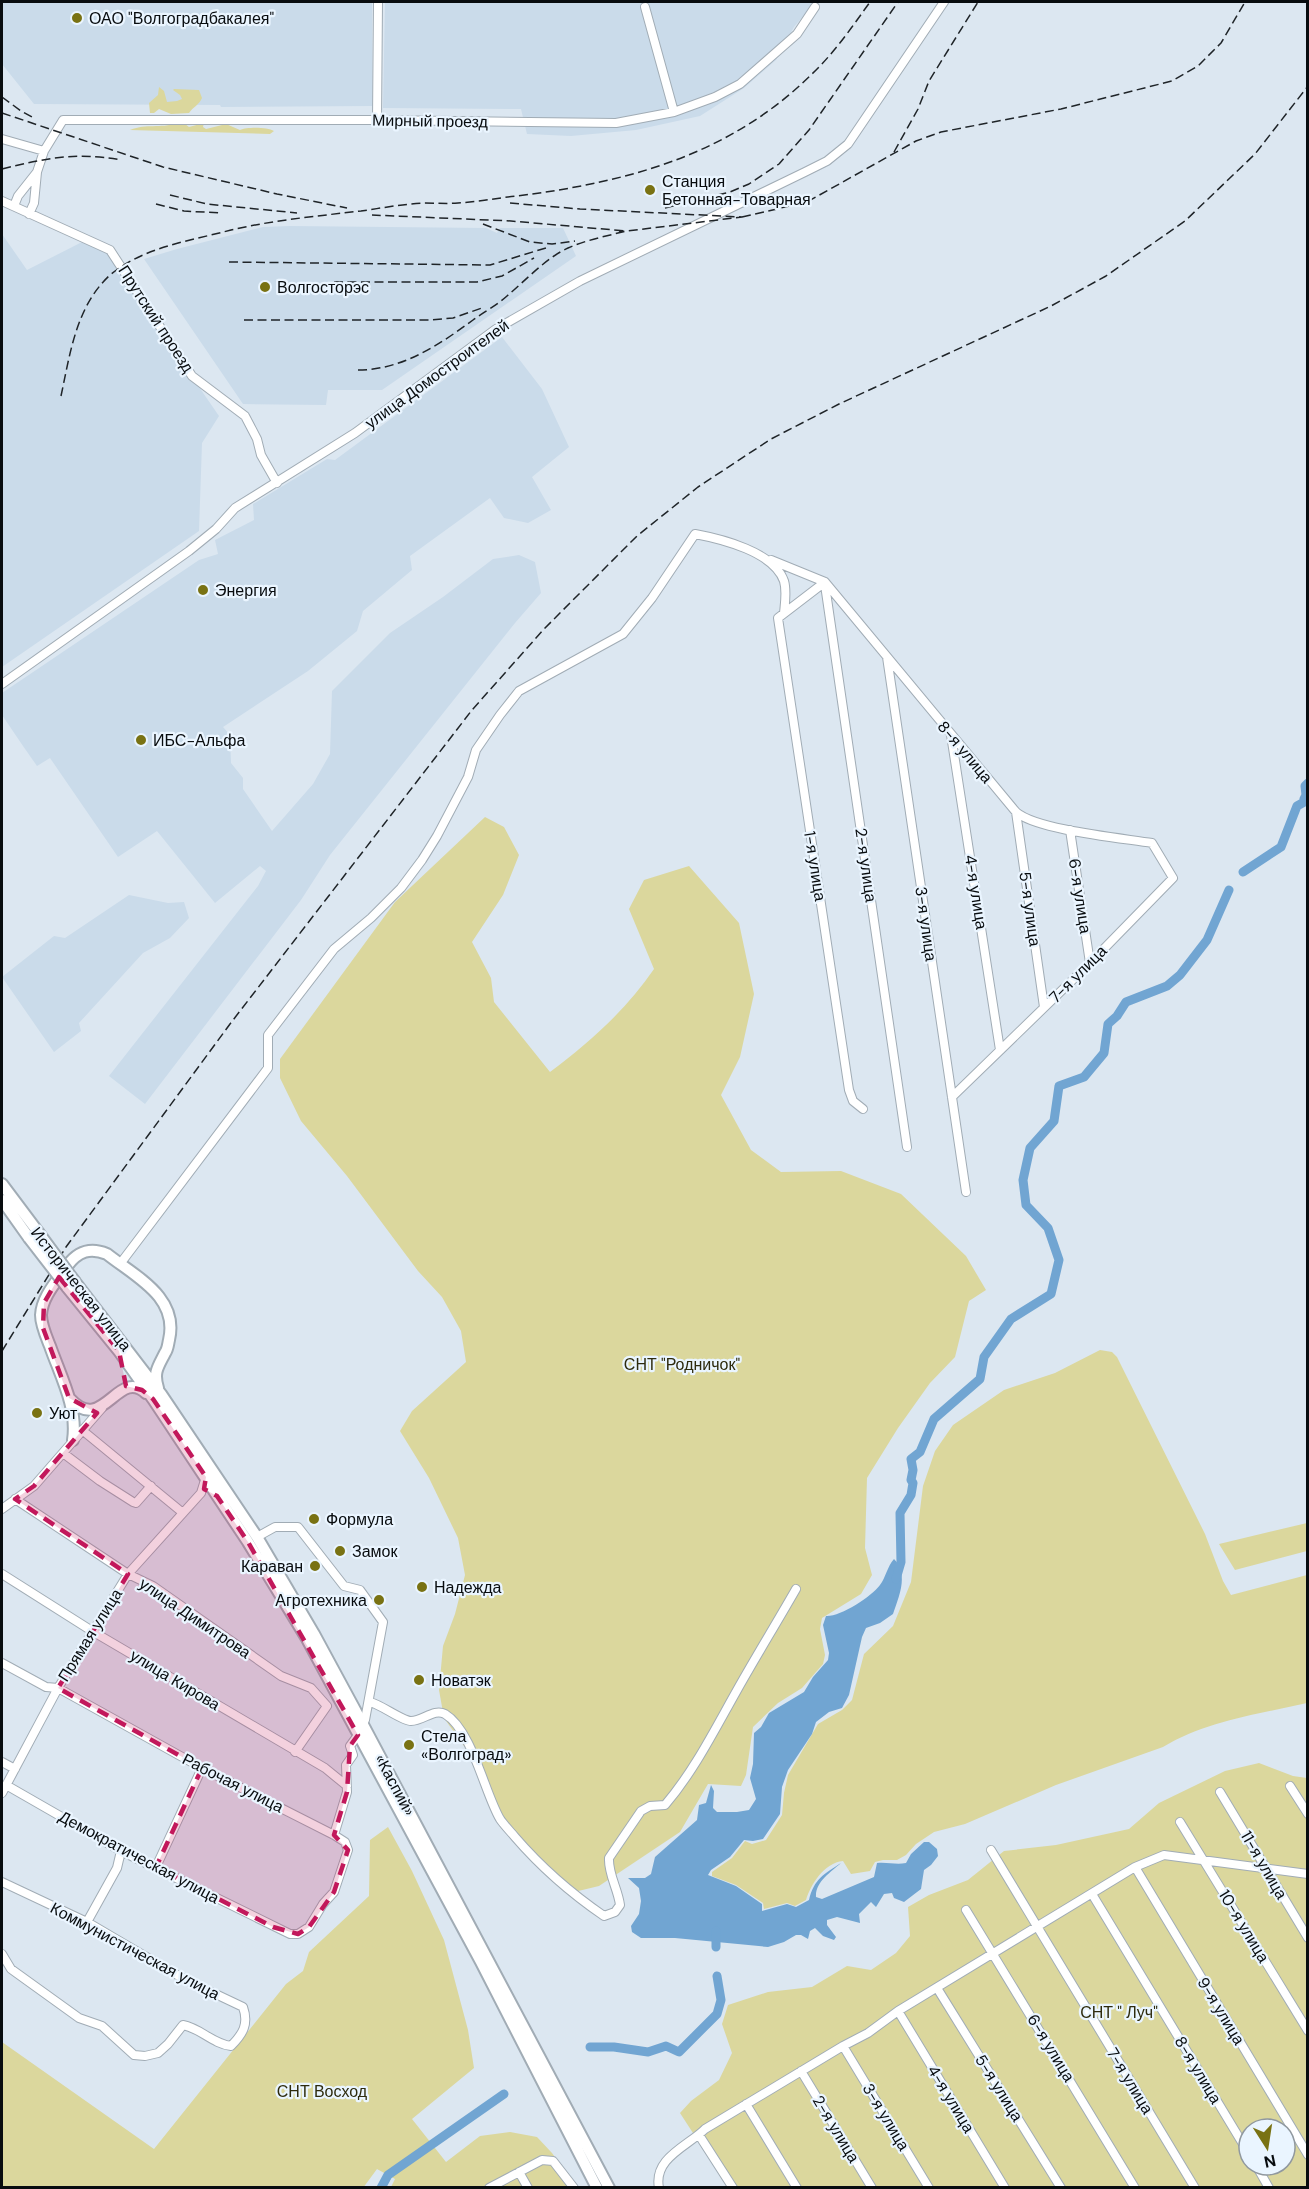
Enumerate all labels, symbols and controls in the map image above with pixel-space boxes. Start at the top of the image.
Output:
place label: ОАО "Волгоградбакалея" [89,8,275,29]
marker: ОАО "Волгоградбакалея" [70,11,84,25]
street label: Мирный проезд [372,109,489,133]
place label: Станция Бетонная-Товарная [662,171,811,210]
marker: Станция Бетонная-Товарная [643,183,657,197]
street label: Прутский проезд [113,261,199,377]
place label: Волгосторэс [277,277,369,298]
marker: Волгосторэс [258,280,272,294]
street label: улица Домостроителей [361,315,513,433]
place label: Энергия [215,580,277,601]
marker: Энергия [196,583,210,597]
street label: 8-я улица [933,716,997,788]
place label: ИБС-Альфа [153,730,246,751]
marker: ИБС-Альфа [134,733,148,747]
street label: 2-я улица [850,827,882,904]
street label: 1-я улица [799,830,831,903]
street label: 4-я улица [960,853,992,931]
street label: 6-я улица [1064,857,1096,935]
street label: 5-я улица [1014,870,1046,948]
street label: 3-я улица [910,885,942,963]
street label: 7-я улица [1045,940,1112,1007]
street label: Историческая улица [26,1223,136,1355]
park label: СНТ "Родничок" [624,1354,740,1375]
place label: Уют [49,1403,78,1424]
marker: Уют [30,1406,44,1420]
place label: Формула [326,1509,393,1530]
marker: Формула [307,1512,321,1526]
place label: Замок [352,1541,398,1562]
marker: Замок [333,1544,347,1558]
place label: Караван [241,1556,303,1577]
marker: Караван [308,1559,322,1573]
street label: улица Димитрова [135,1573,255,1663]
place label: Надежда [434,1577,502,1598]
marker: Надежда [415,1580,429,1594]
street label: Прямая улица [53,1585,127,1685]
place label: Агротехника [275,1590,367,1611]
marker: Агротехника [372,1593,386,1607]
street label: улица Кирова [126,1645,224,1715]
place label: Новатэк [431,1670,492,1691]
marker: Новатэк [412,1673,426,1687]
place label: Стела «Волгоград» [421,1726,511,1765]
marker: Стела «Волгоград» [402,1738,416,1752]
street label: Рабочая улица [179,1748,287,1818]
street label: «Каспий» [370,1750,420,1820]
street label: Демократическая улица [55,1806,223,1908]
street label: 11-я улица [1236,1827,1292,1903]
street label: 10-я улица [1214,1886,1274,1966]
street label: Коммунистическая улица [47,1897,223,2005]
street label: 9-я улица [1193,1973,1250,2049]
park label: СНТ " Луч" [1080,2002,1158,2023]
street label: 6-я улица [1023,2010,1080,2086]
street label: 8-я улица [1170,2032,1226,2108]
street label: 7-я улица [1102,2044,1158,2118]
street label: 5-я улица [970,2050,1028,2126]
street label: 4-я улица [923,2061,979,2137]
street label: 3-я улица [858,2079,914,2155]
park label: СНТ Восход [277,2081,368,2102]
street label: 2-я улица [808,2092,864,2167]
north arrow [1237,2117,1297,2177]
text: N [1262,2150,1278,2173]

